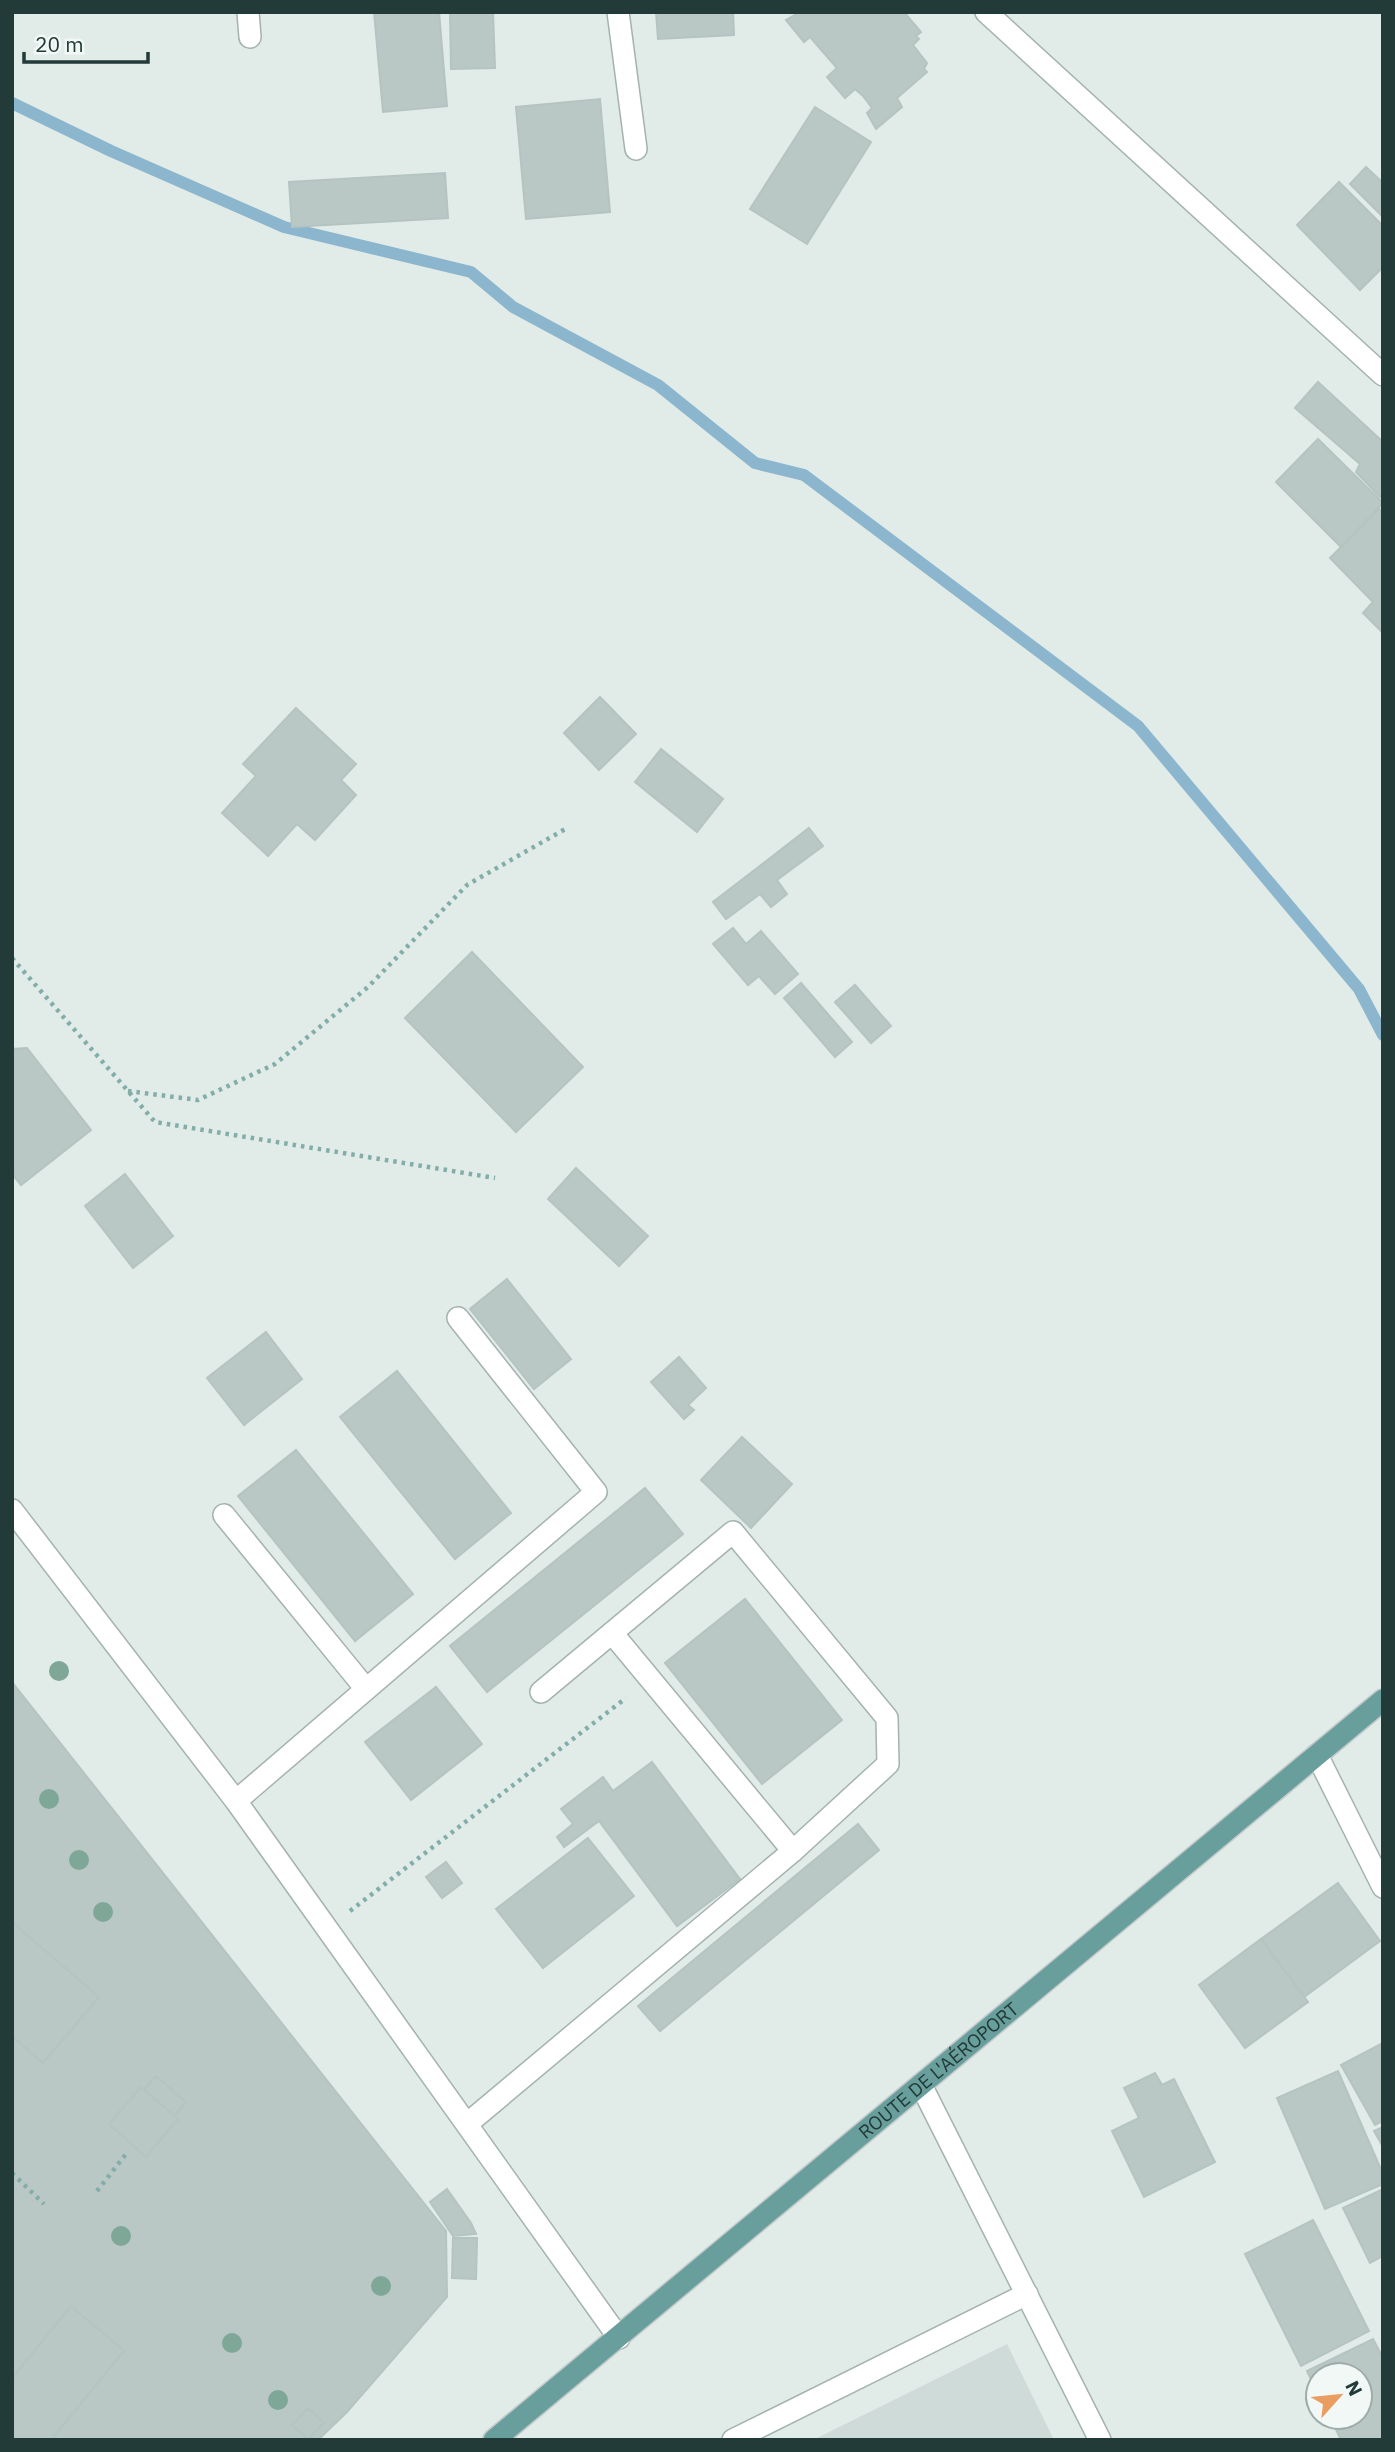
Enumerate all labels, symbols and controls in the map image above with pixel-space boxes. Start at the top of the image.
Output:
scale bar [24,21,149,65]
text: 20 m [35,30,84,58]
street label: ROUTE DE L'AÉROPORT [853,1997,1023,2144]
north arrow [1304,2361,1374,2431]
text: N [1340,2377,1368,2400]

